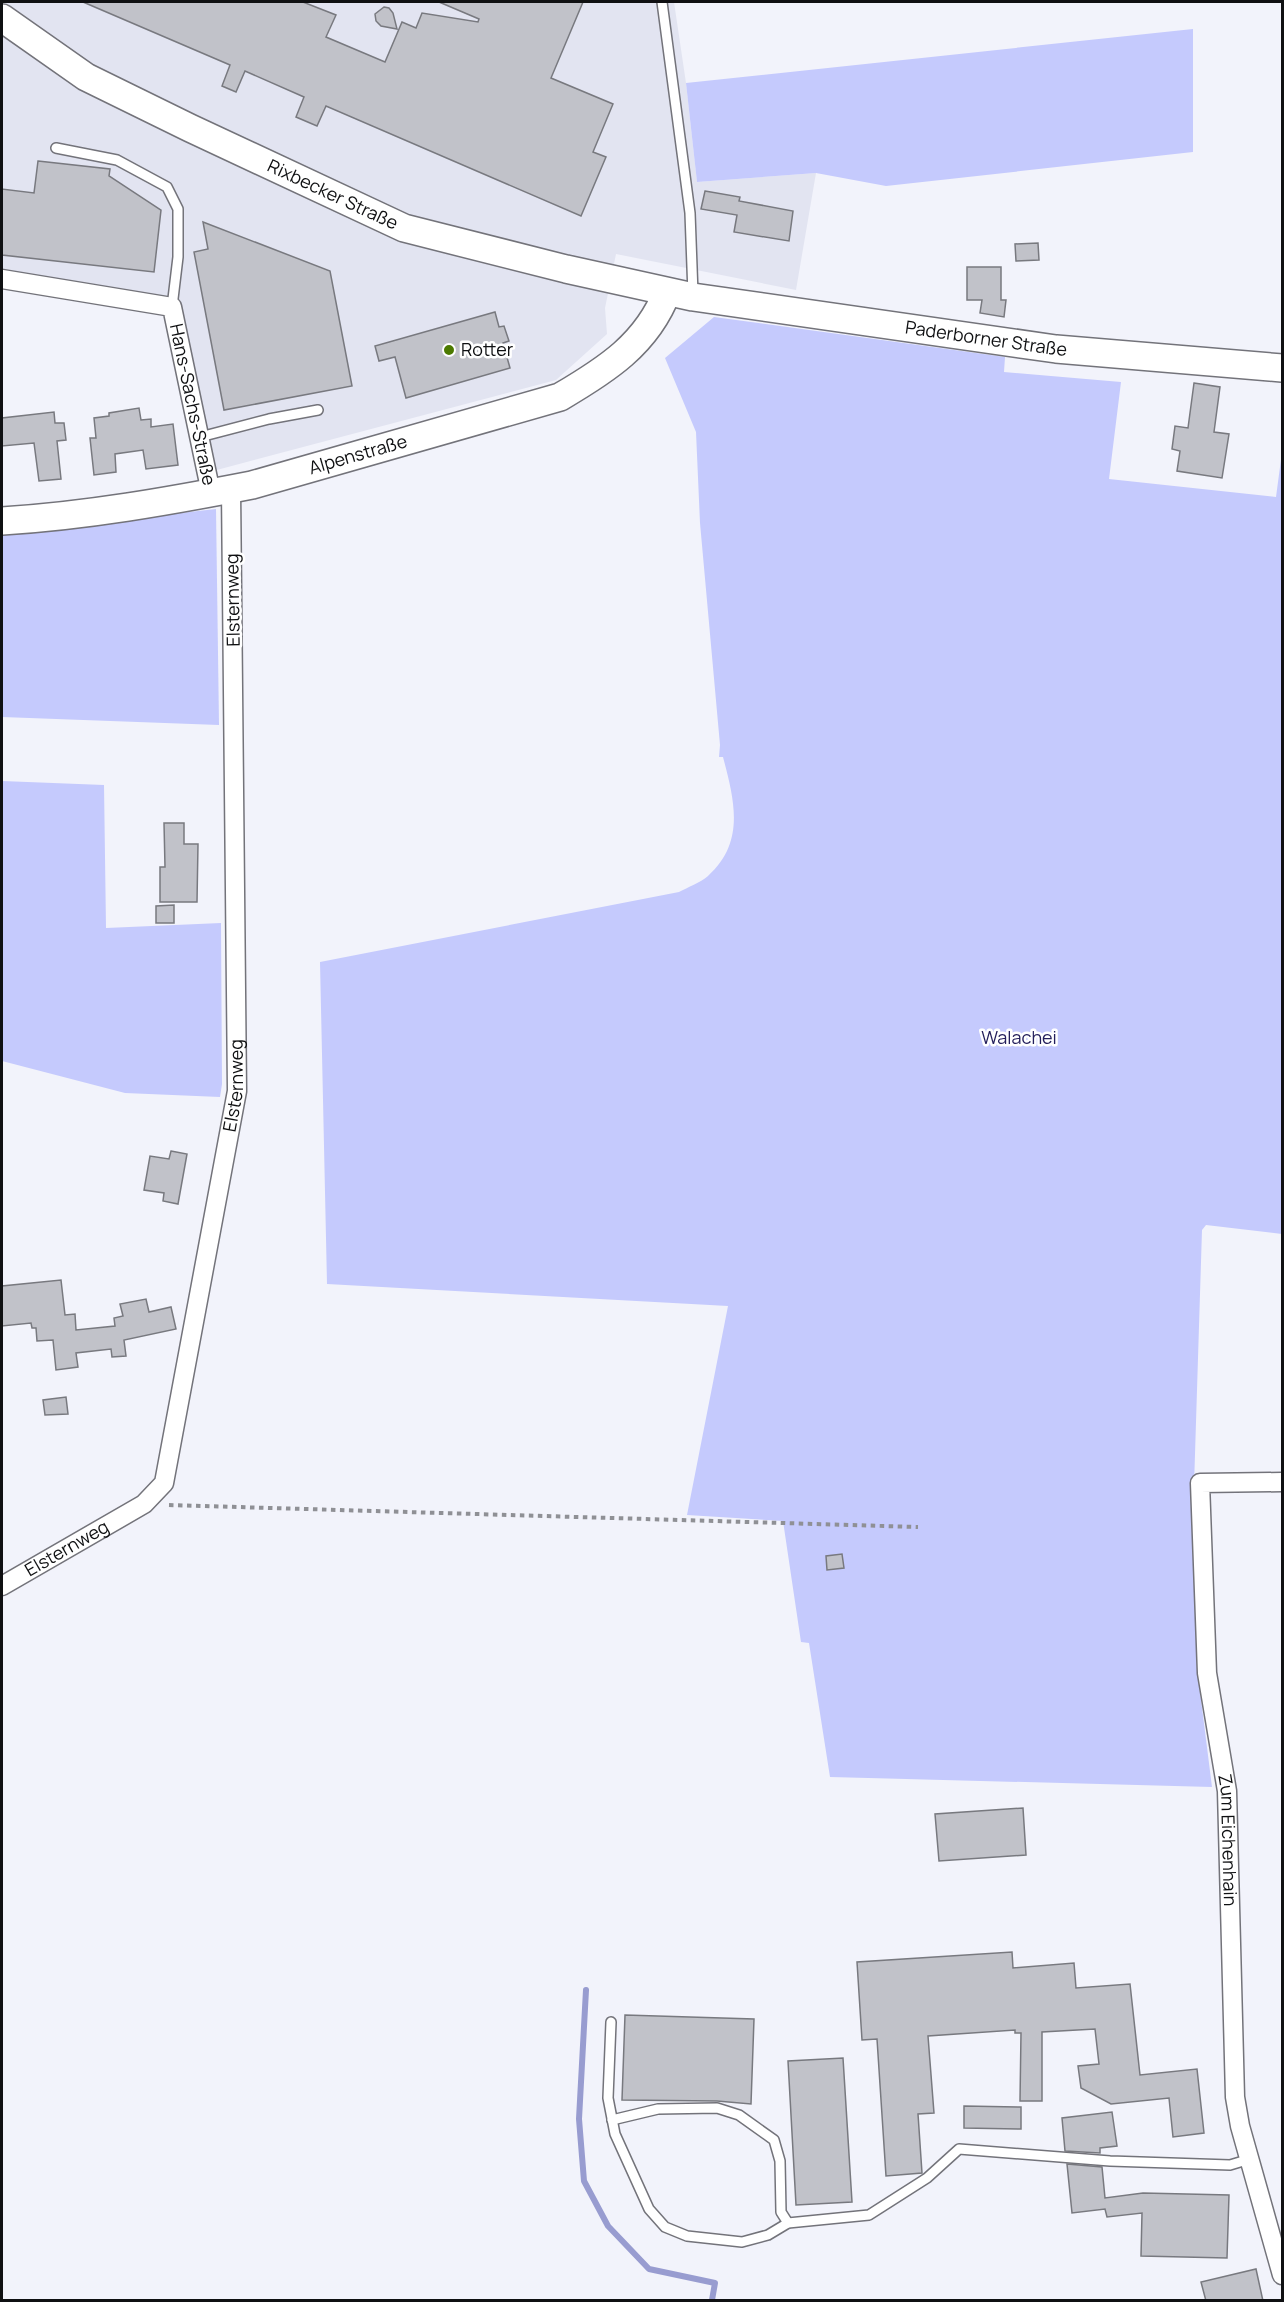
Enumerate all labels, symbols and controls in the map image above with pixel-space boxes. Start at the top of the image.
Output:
street label: Rixbecker Straße [264,153,402,235]
street label: Paderborner Straße [904,315,1068,361]
street label: Hans-Sachs-Straße [165,321,222,487]
place label: Rotter [461,337,514,361]
marker: Rotter [442,343,456,357]
street label: Alpenstraße [306,428,410,479]
street label: Elsternweg [219,553,245,647]
park label: Walachei [981,1025,1057,1049]
street label: Elsternweg [217,1039,248,1134]
street label: Elsternweg [20,1514,113,1581]
street label: Zum Eichenhain [1213,1772,1243,1907]

